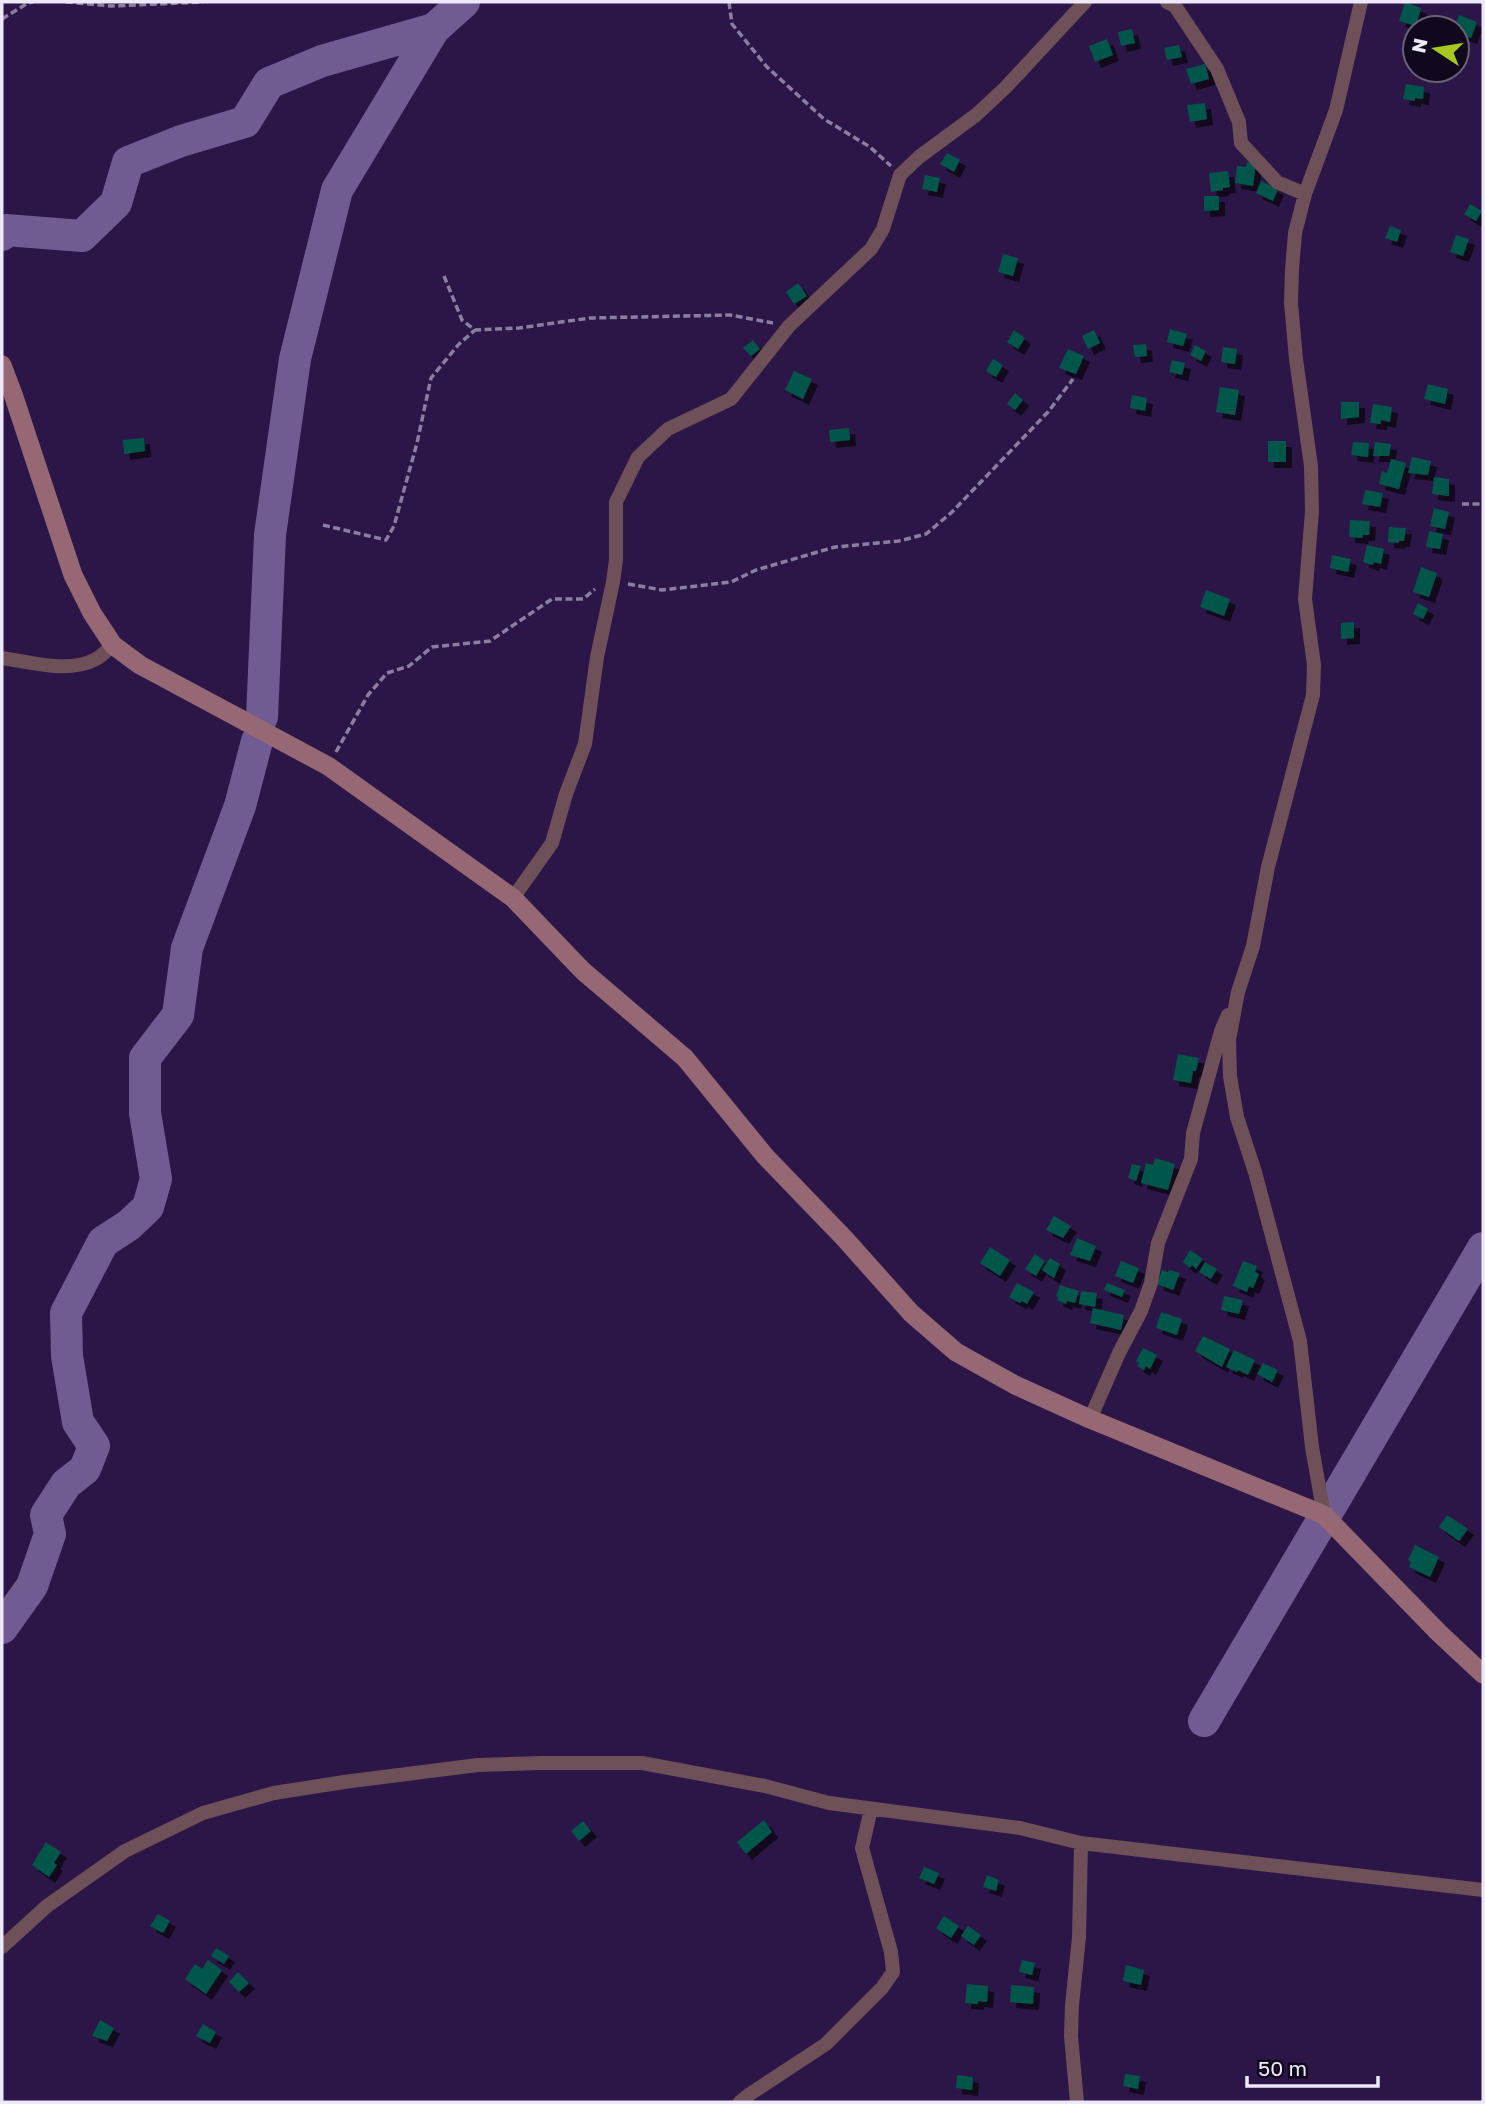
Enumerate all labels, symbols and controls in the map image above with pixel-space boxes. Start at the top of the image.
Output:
north arrow [1401,14,1471,84]
text: N [1406,36,1432,55]
scale bar [1247,2044,1378,2088]
text: 50 m [1258,2055,1307,2081]

